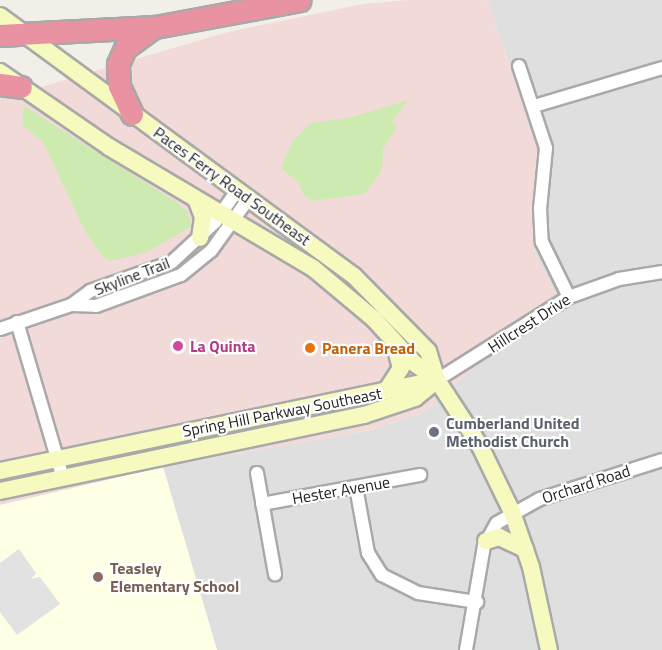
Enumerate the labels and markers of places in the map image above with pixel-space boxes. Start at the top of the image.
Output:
place label: La Quinta [190,336,256,356]
place label: Panera Bread [322,338,415,358]
marker: La Quinta [171,339,185,353]
marker: Panera Bread [303,341,317,355]
place label: Cumberland United Methodist Church [446,413,579,451]
marker: Cumberland United Methodist Church [427,425,441,439]
place label: Teasley Elementary School [110,558,239,596]
marker: Teasley Elementary School [91,570,105,584]

